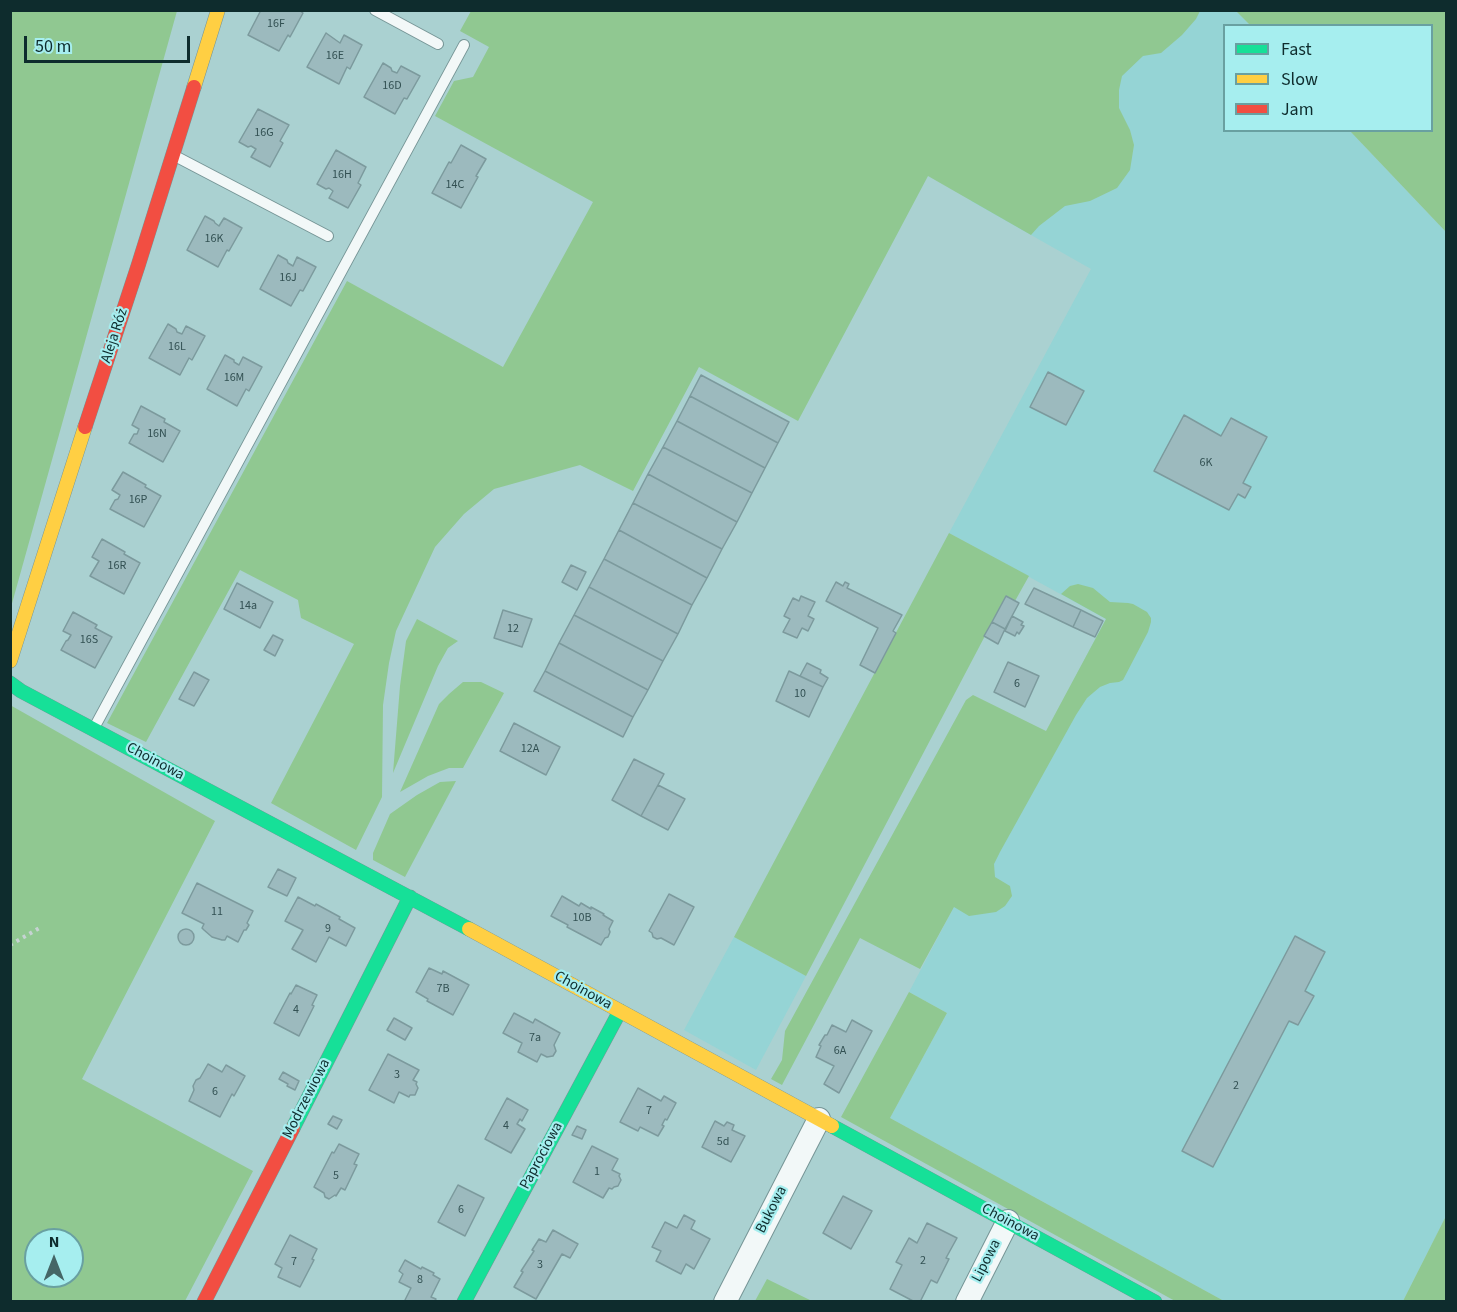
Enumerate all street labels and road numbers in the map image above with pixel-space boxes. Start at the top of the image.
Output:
street label: Aleja Róż [98,306,132,366]
street label: Choinowa [123,739,187,785]
street label: Choinowa [551,968,615,1014]
street label: Modrzewiowa [279,1056,335,1142]
street label: Paprociowa [517,1119,567,1193]
street label: Bukowa [753,1183,791,1237]
street label: Choinowa [978,1200,1042,1246]
street label: Lipowa [969,1237,1005,1285]

